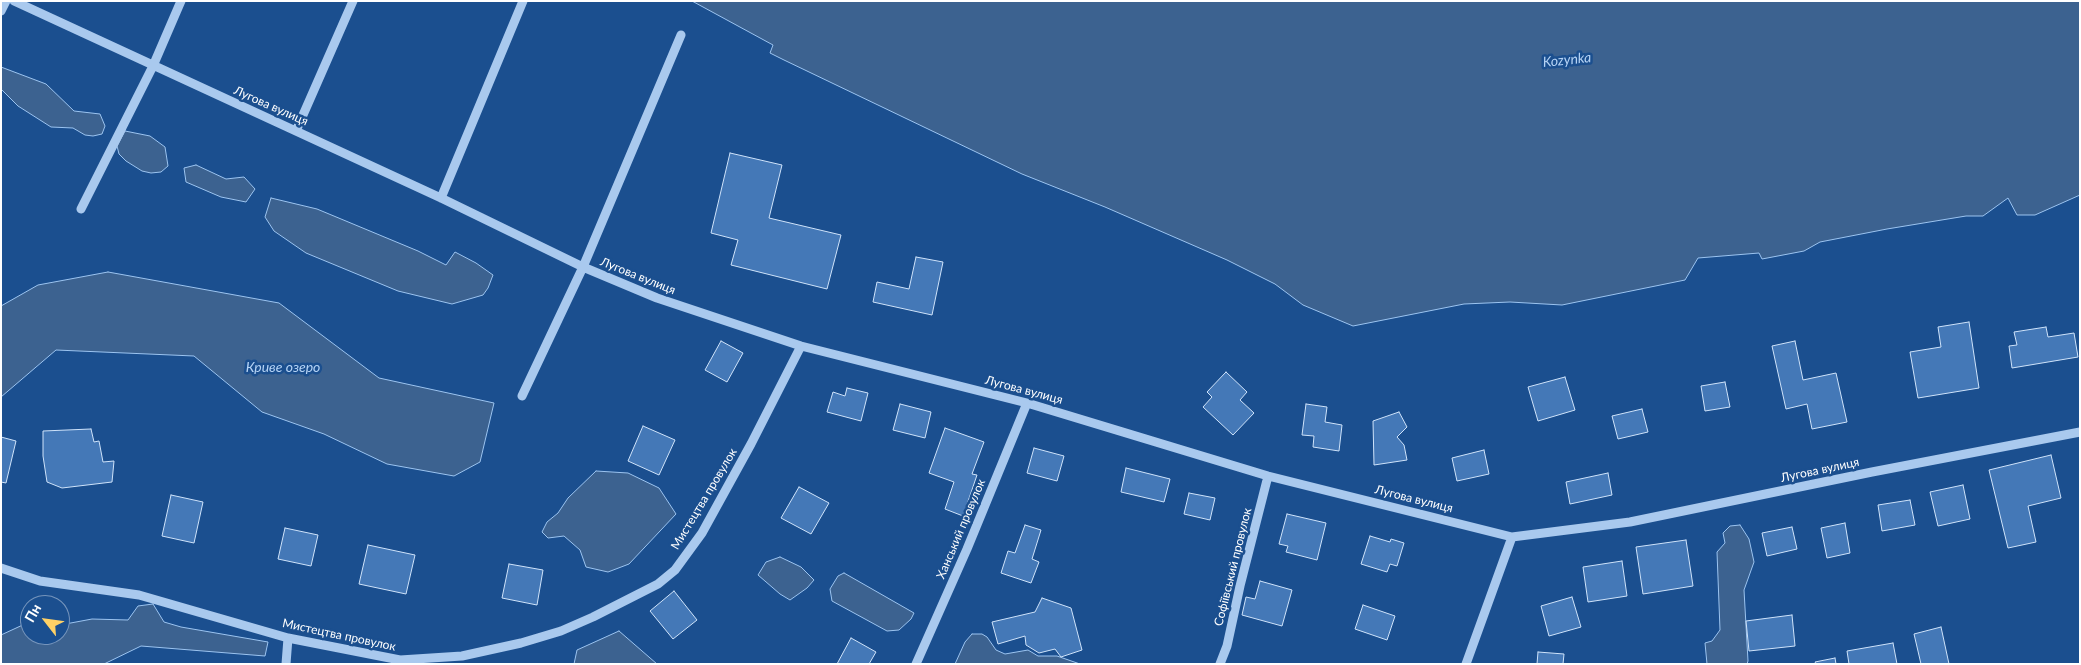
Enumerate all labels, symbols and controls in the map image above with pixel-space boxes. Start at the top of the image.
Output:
water label: Kozynka [1542,49,1592,71]
street label: Лугова вулиця [232,83,310,129]
street label: Лугова вулиця [598,254,678,298]
water label: Криве озеро [246,359,320,375]
street label: Лугова вулиця [984,373,1064,407]
street label: Мистецтва провулок [668,446,740,552]
street label: Лугова вулиця [1779,455,1861,485]
street label: Ханський провулок [934,477,988,581]
street label: Лугова вулиця [1374,482,1454,516]
street label: Софіївський провулок [1211,506,1255,628]
north arrow [20,595,70,645]
text: Пн [21,601,44,625]
street label: Мистецтва провулок [281,616,397,654]

